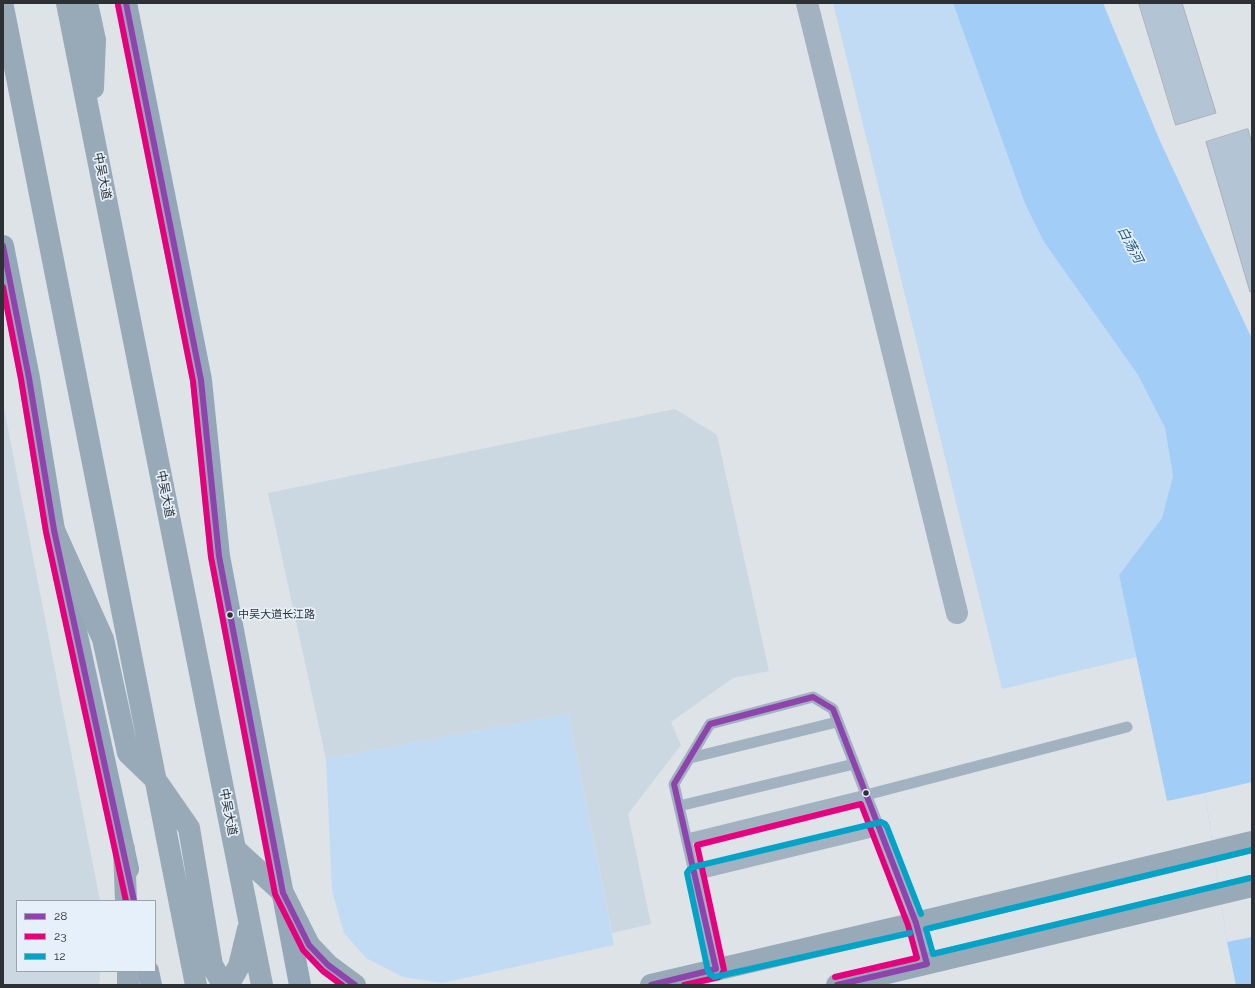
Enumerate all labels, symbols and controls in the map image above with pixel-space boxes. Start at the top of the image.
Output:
street label: 中吴大道 [90,151,114,201]
water label: 白荡河 [1114,224,1146,266]
street label: 中吴大道 [153,469,177,519]
place label: 中吴大道长江路 [238,608,315,622]
marker: 中吴大道长江路 [225,610,235,620]
street label: 中吴大道 [216,787,240,837]
unlabelled marker [861,788,871,798]
legend [16,900,156,972]
text: 28 [54,909,67,923]
text: 23 [54,929,67,943]
text: 12 [54,949,65,963]

